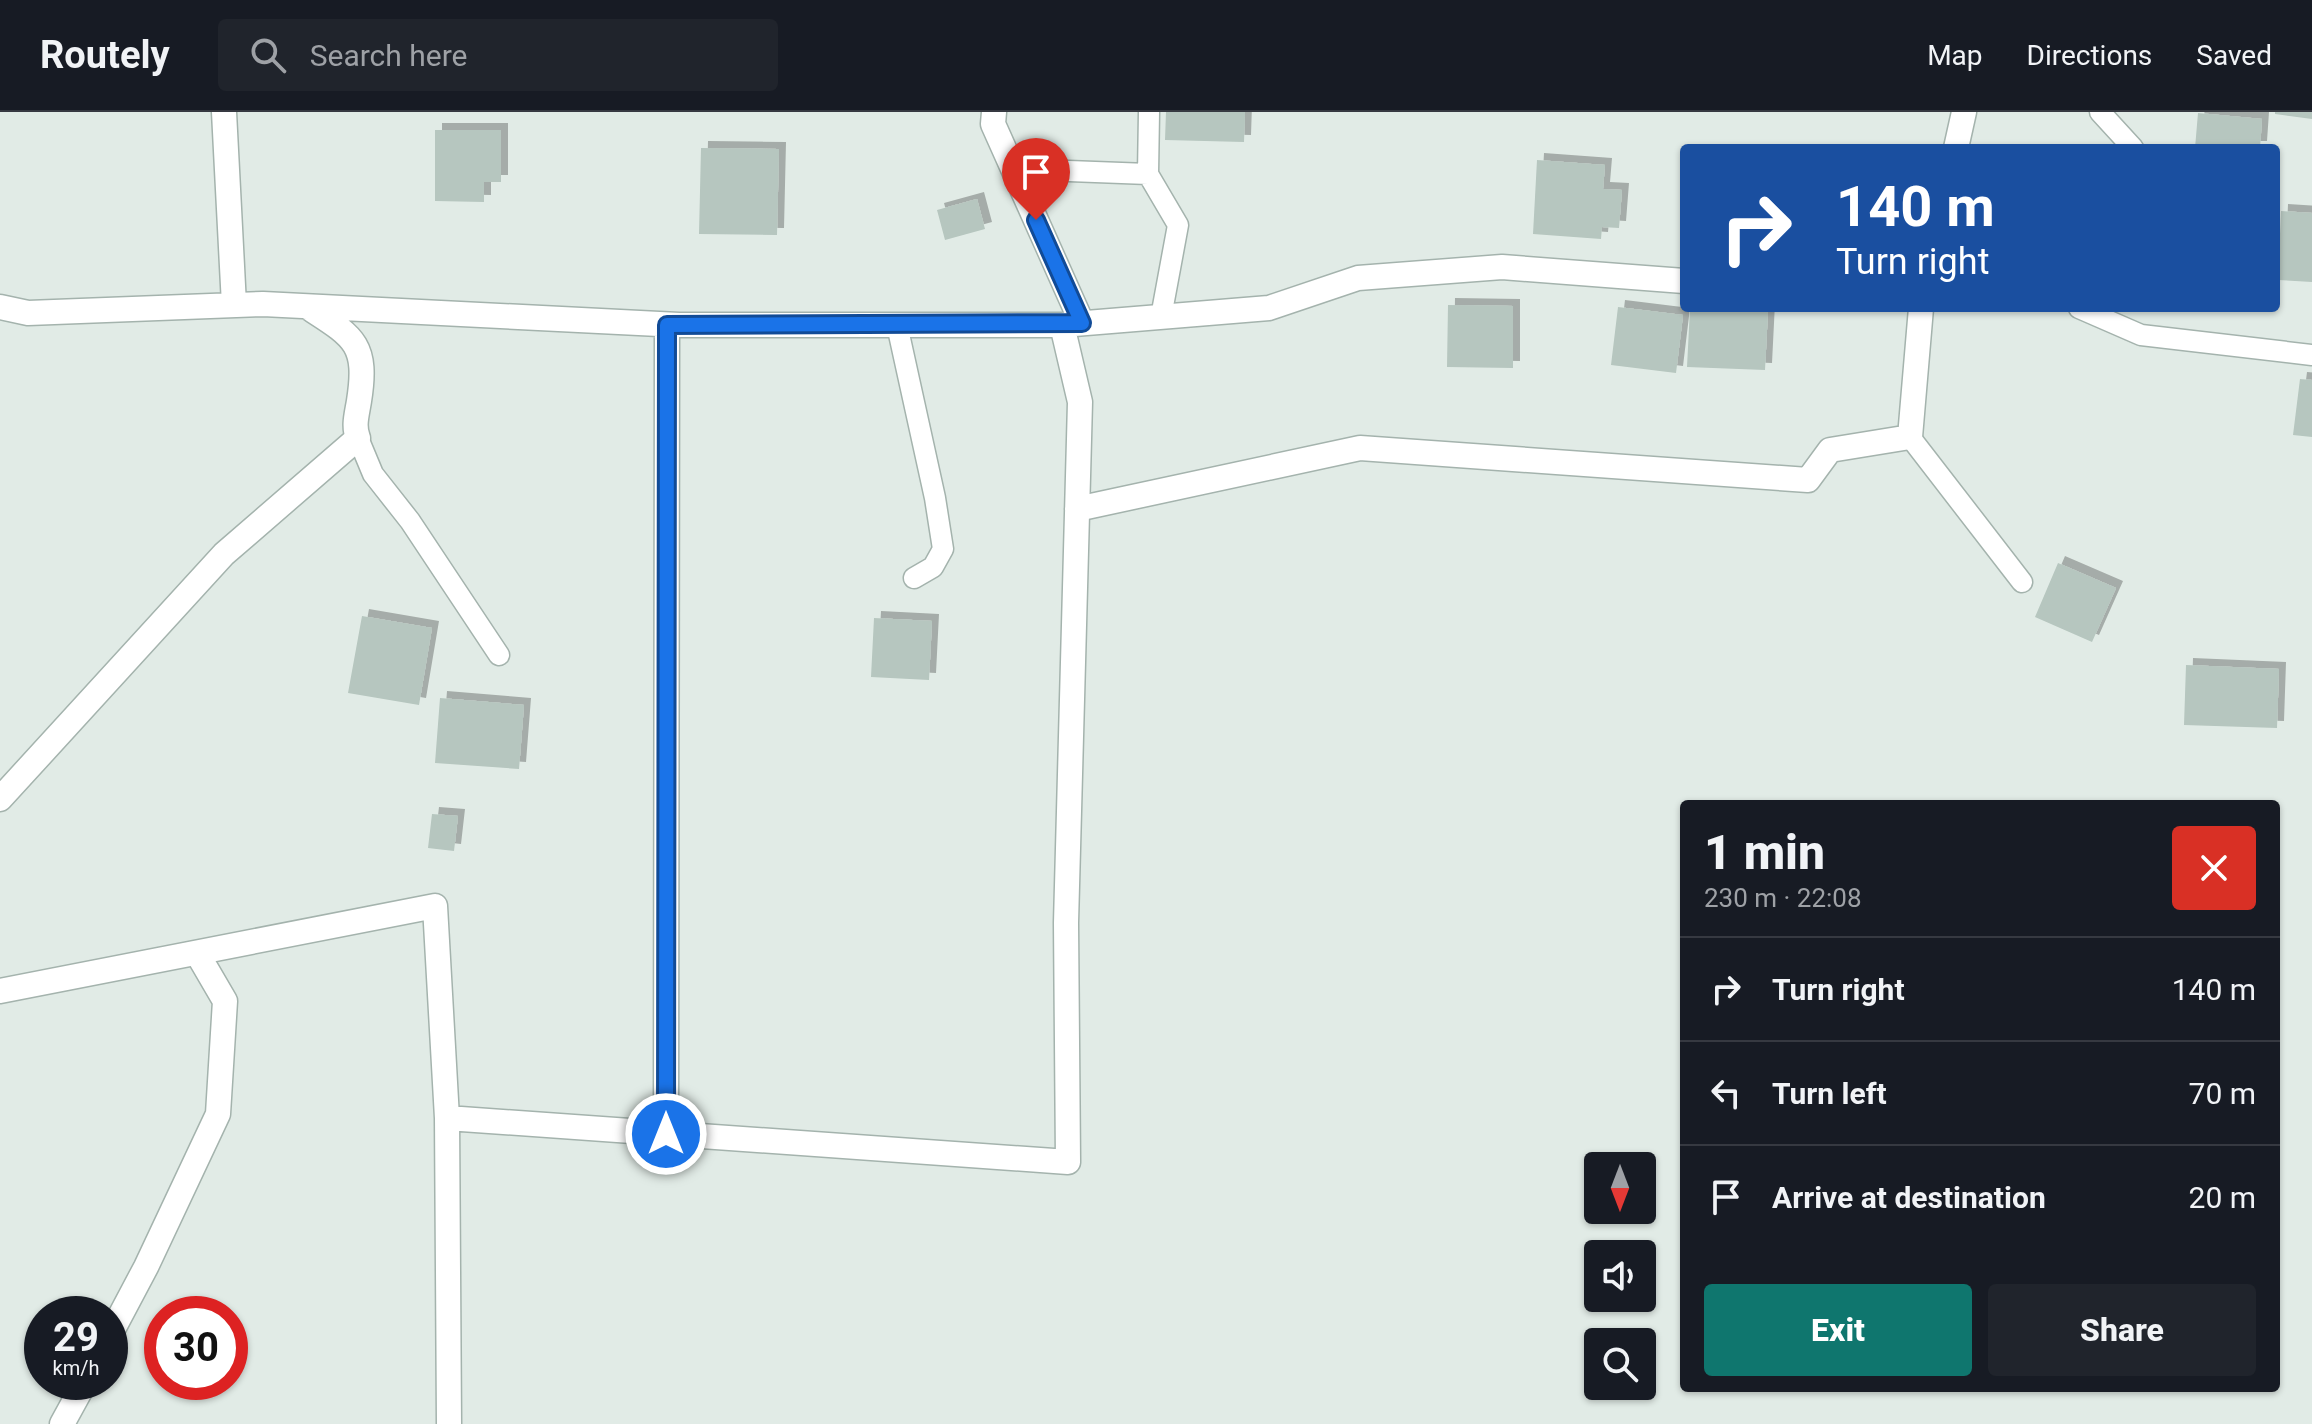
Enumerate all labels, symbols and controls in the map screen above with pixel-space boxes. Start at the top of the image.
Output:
search box [218,19,778,91]
text: Routely [40,33,170,77]
icon: search [246,33,290,77]
text: Search here [310,38,467,73]
text: Map [1927,39,1983,72]
text: Directions [2027,39,2152,72]
text: Saved [2196,39,2272,72]
pin [1002,138,1070,220]
icon: arrive [1014,150,1058,194]
text: 140 m [1836,174,1995,240]
icon: right [1704,176,1808,280]
text: Turn right [1836,241,1989,283]
text: 1 min [1704,824,1825,881]
button: close [2172,826,2256,910]
text: 230 m · 22:08 [1704,883,1862,913]
icon: right [1704,967,1748,1011]
text: Turn right [1772,972,1905,1007]
text: 140 m [2172,972,2256,1007]
icon: left [1704,1071,1748,1115]
text: Turn left [1772,1076,1887,1111]
text: 70 m [2189,1076,2256,1111]
position arrow [624,1092,708,1176]
north arrow [1584,1152,1656,1224]
map controls [1584,1152,1656,1400]
icon: arrive [1704,1175,1748,1219]
text: Arrive at destination [1772,1180,2046,1215]
text: 20 m [2189,1180,2256,1215]
button: sound [1584,1240,1656,1312]
button: Exit [1704,1284,1972,1376]
button: Share [1988,1284,2256,1376]
speed limit sign: 30 [144,1296,248,1400]
text: 29 [53,1314,99,1361]
button: search [1584,1328,1656,1400]
text: km/h [53,1356,99,1380]

